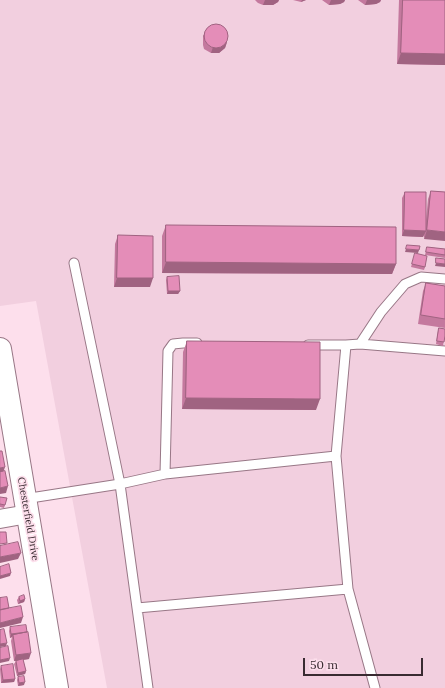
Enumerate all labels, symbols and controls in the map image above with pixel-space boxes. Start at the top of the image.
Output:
street label: Chesterfield Drive [15,476,41,562]
scale bar [305,650,425,676]
text: 50 m [310,657,338,672]

